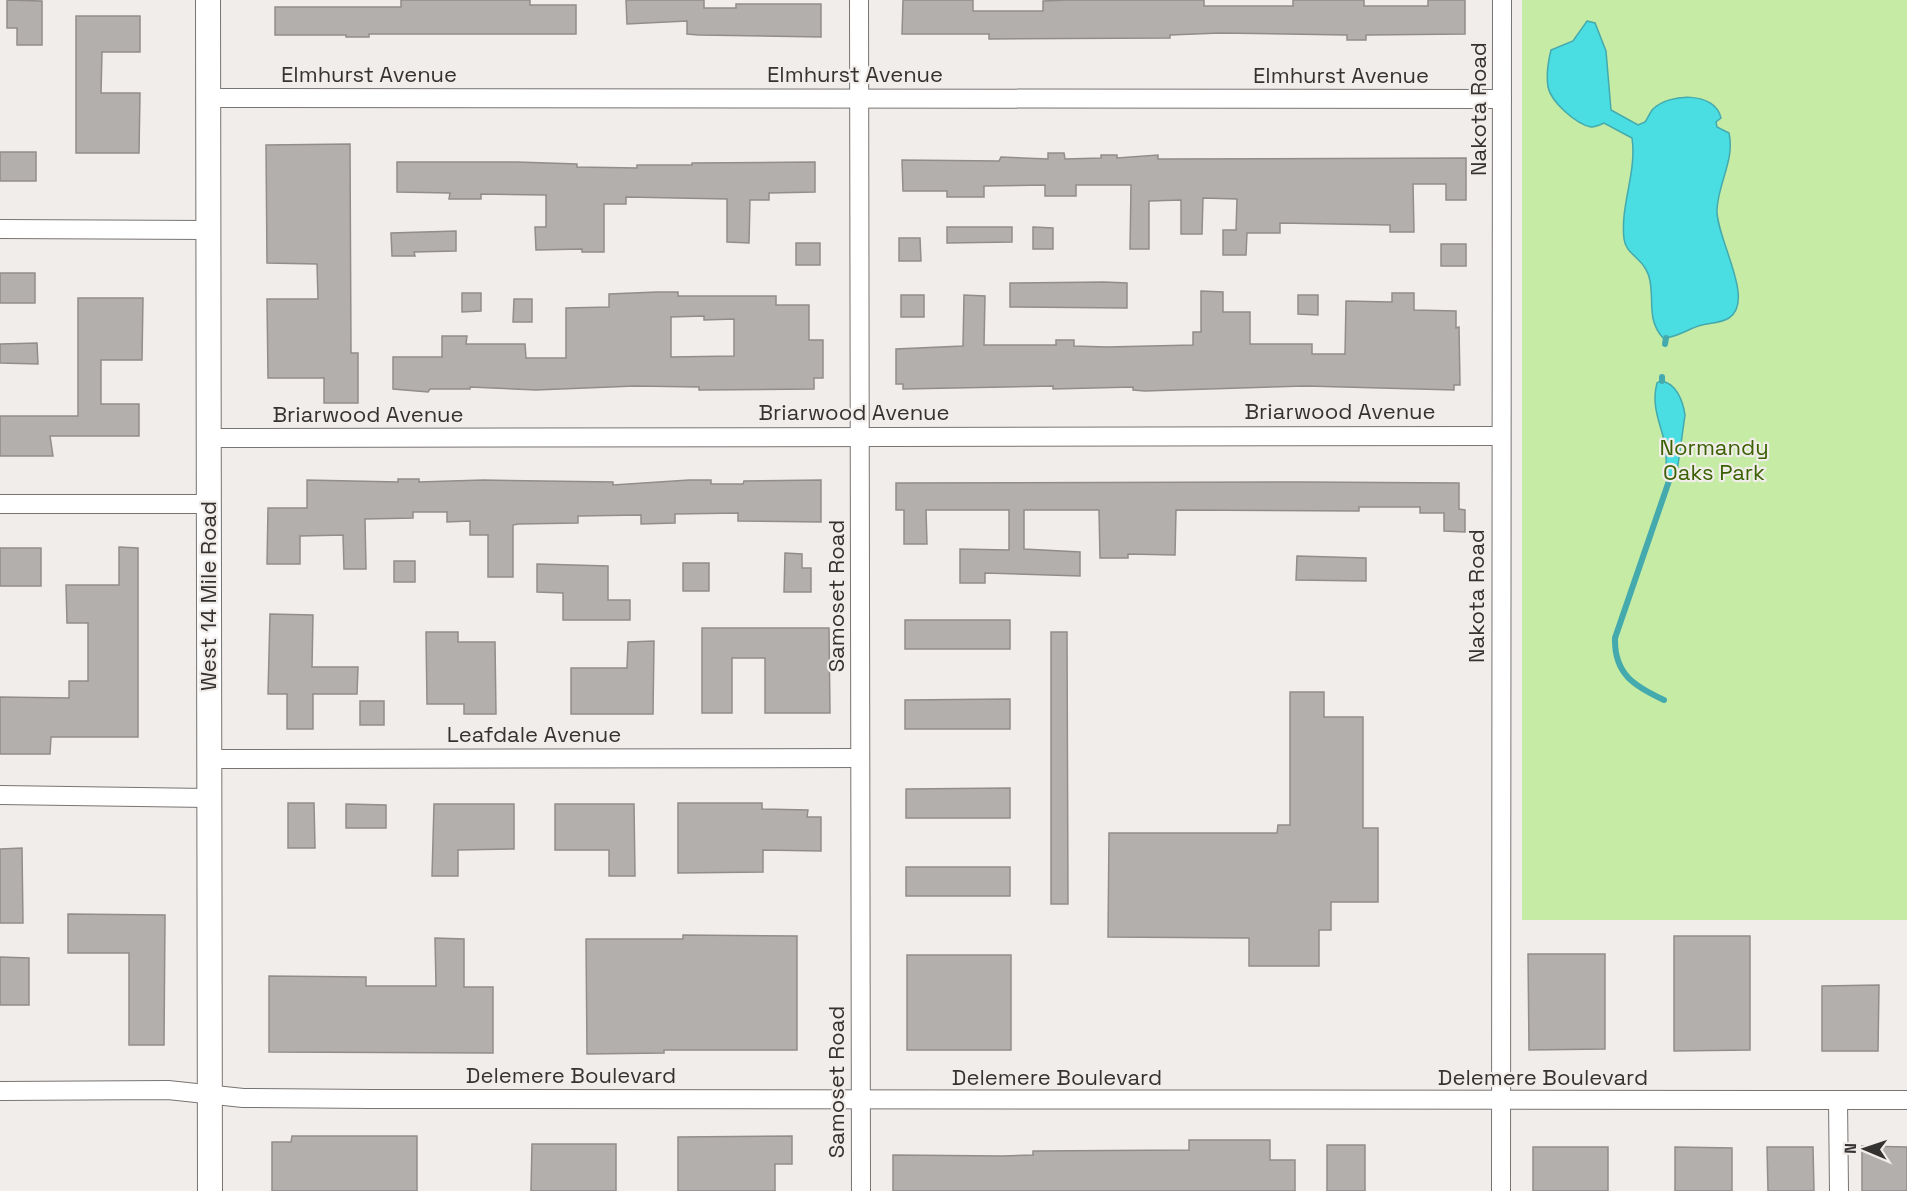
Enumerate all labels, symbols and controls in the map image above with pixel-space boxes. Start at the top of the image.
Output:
street label: Nakota Road [1464,42,1492,176]
street label: Elmhurst Avenue [281,60,457,88]
street label: Elmhurst Avenue [767,60,943,88]
street label: Elmhurst Avenue [1253,61,1429,89]
street label: Briarwood Avenue [1245,397,1436,425]
street label: Briarwood Avenue [759,398,950,426]
street label: Briarwood Avenue [273,400,464,428]
park label: Normandy Oaks Park [1659,433,1769,486]
street label: West 14 Mile Road [194,501,222,691]
street label: Samoset Road [822,520,850,672]
street label: Nakota Road [1462,529,1490,663]
street label: Leafdale Avenue [447,720,621,748]
street label: Samoset Road [822,1006,850,1158]
street label: Delemere Boulevard [466,1061,676,1089]
street label: Delemere Boulevard [952,1063,1162,1091]
street label: Delemere Boulevard [1438,1063,1648,1091]
north arrow [1835,1119,1895,1179]
text: N [1840,1143,1861,1154]

